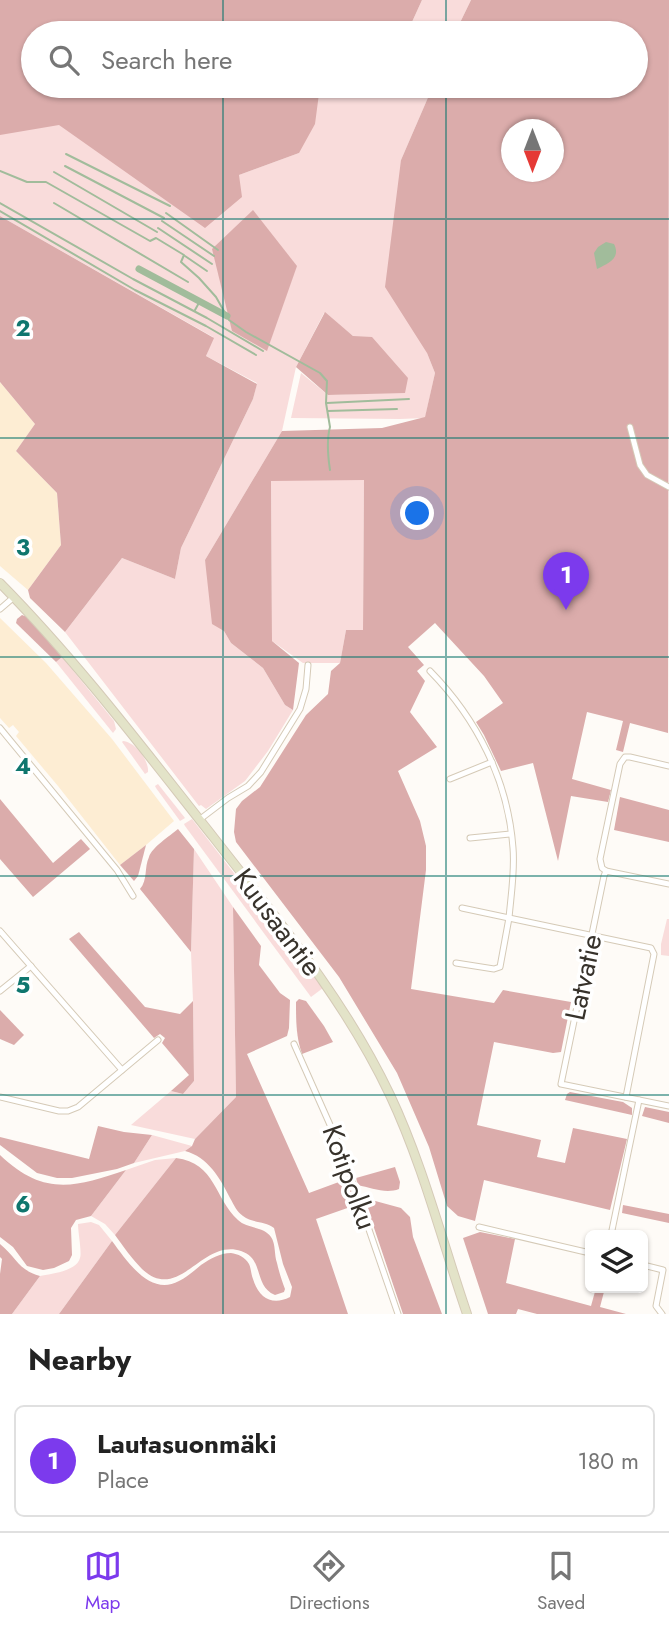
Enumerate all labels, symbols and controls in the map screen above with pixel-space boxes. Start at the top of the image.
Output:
search box [21,21,648,98]
icon: search [45,41,83,79]
text: Search here [101,41,233,79]
north arrow [501,119,564,182]
text: 2 [15,311,31,345]
your location [400,496,434,530]
text: 3 [16,530,30,564]
pin: 1 [543,552,589,610]
text: 4 [15,749,31,783]
street label: Kuusaantie [223,860,332,985]
street label: Latvatie [554,930,613,1024]
text: 5 [16,968,30,1002]
street label: Kotipolku [312,1119,387,1235]
text: 6 [15,1187,31,1221]
map controls [585,1230,648,1293]
button: layers [585,1230,648,1293]
text: Nearby [28,1338,131,1381]
text: Lautasuonmäki [97,1425,277,1463]
text: 1 [47,1444,59,1478]
text: 180 m [577,1444,639,1478]
text: Place [97,1463,149,1497]
tab: Map [84,1547,122,1616]
tab: Directions [289,1547,370,1616]
tab: Saved [537,1547,585,1616]

